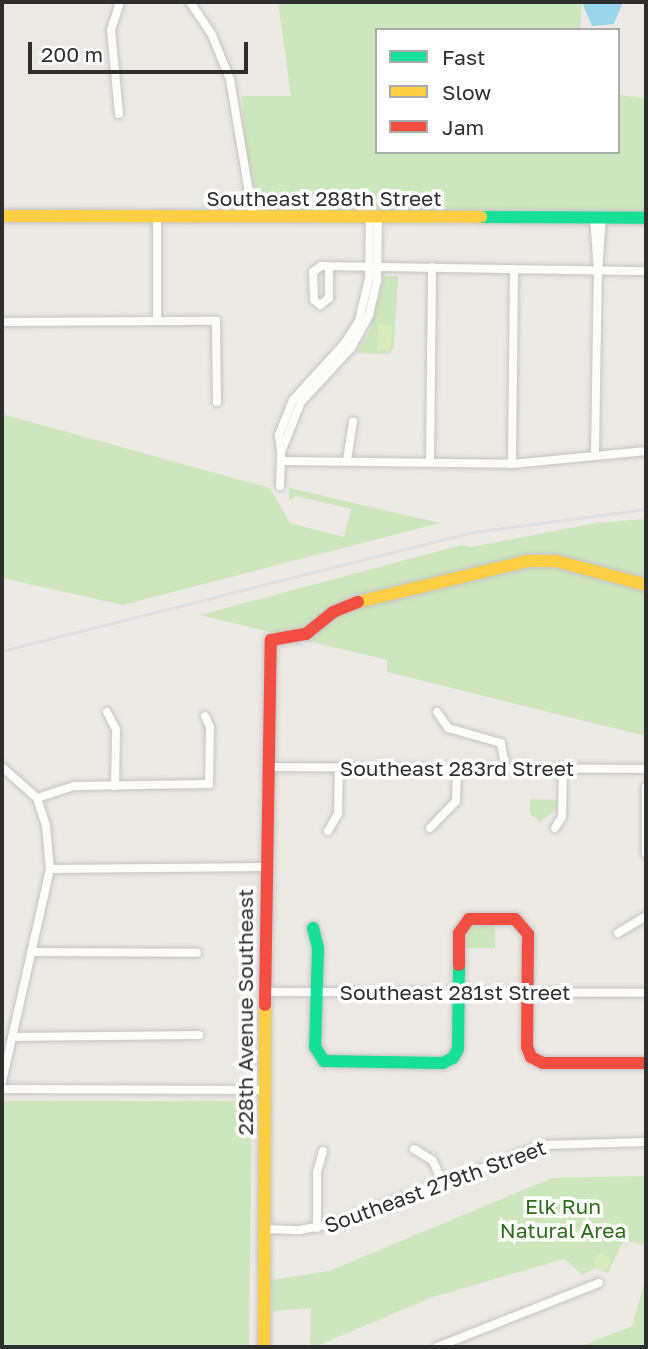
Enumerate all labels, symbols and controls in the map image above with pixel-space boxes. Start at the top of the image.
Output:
scale bar [32,28,252,72]
legend [375,28,620,154]
text: 200 m [41,41,103,67]
text: Fast [442,44,485,70]
text: Slow [442,79,491,105]
text: Jam [442,114,484,140]
street label: Southeast 288th Street [206,185,442,211]
street label: Southeast 283rd Street [340,755,574,781]
street label: 228th Avenue Southeast [232,889,258,1135]
street label: Southeast 281st Street [340,979,570,1005]
street label: Southeast 279th Street [321,1134,549,1238]
park label: Elk Run Natural Area [500,1193,626,1243]

